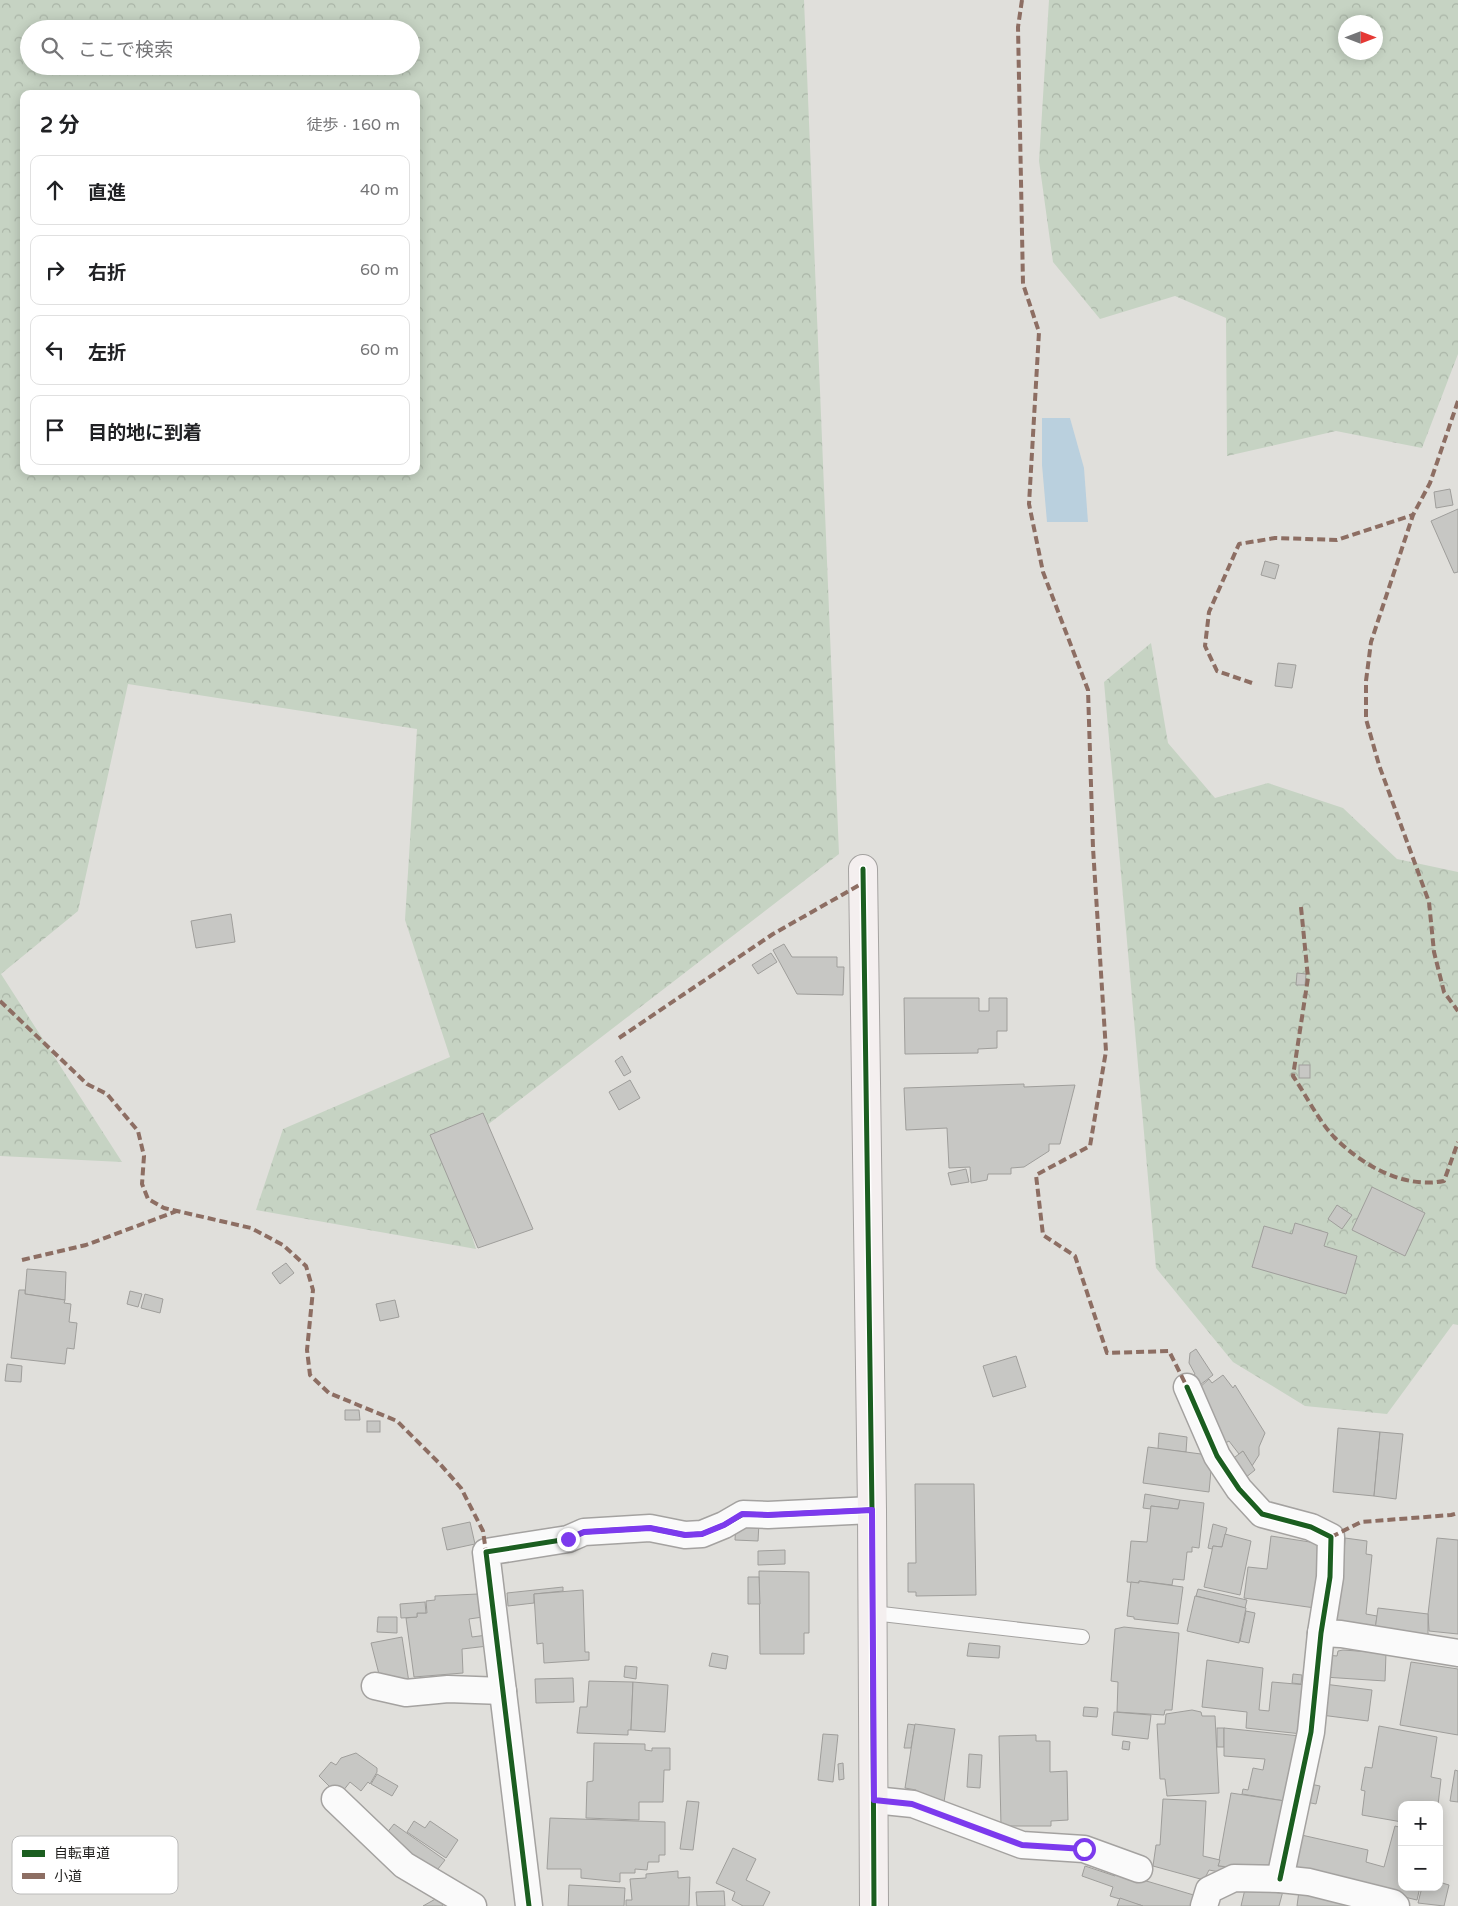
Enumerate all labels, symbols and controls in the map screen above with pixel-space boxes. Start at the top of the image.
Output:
north arrow [1338,15,1383,60]
search box [20,20,420,75]
icon: search [38,34,66,62]
text: ここで検索 [78,39,173,61]
text: 2 分 [40,113,80,138]
text: 徒歩 · 160 m [307,115,400,135]
icon: ahead [41,176,69,204]
text: 40 m [360,180,399,200]
text: 直進 [88,182,126,204]
icon: right [41,256,69,284]
text: 60 m [360,260,399,280]
text: 右折 [88,262,126,284]
icon: left [41,336,69,364]
text: 60 m [360,340,399,360]
text: 左折 [88,342,126,364]
icon: arrive [41,416,69,444]
text: 目的地に到着 [88,422,202,444]
route end [557,1528,580,1551]
map controls [1398,1801,1443,1891]
button: + [1398,1801,1443,1846]
legend [12,1836,178,1894]
route start [1073,1838,1096,1861]
text: 自転車道 [54,1845,110,1862]
button: − [1398,1846,1443,1891]
text: 小道 [54,1868,82,1885]

